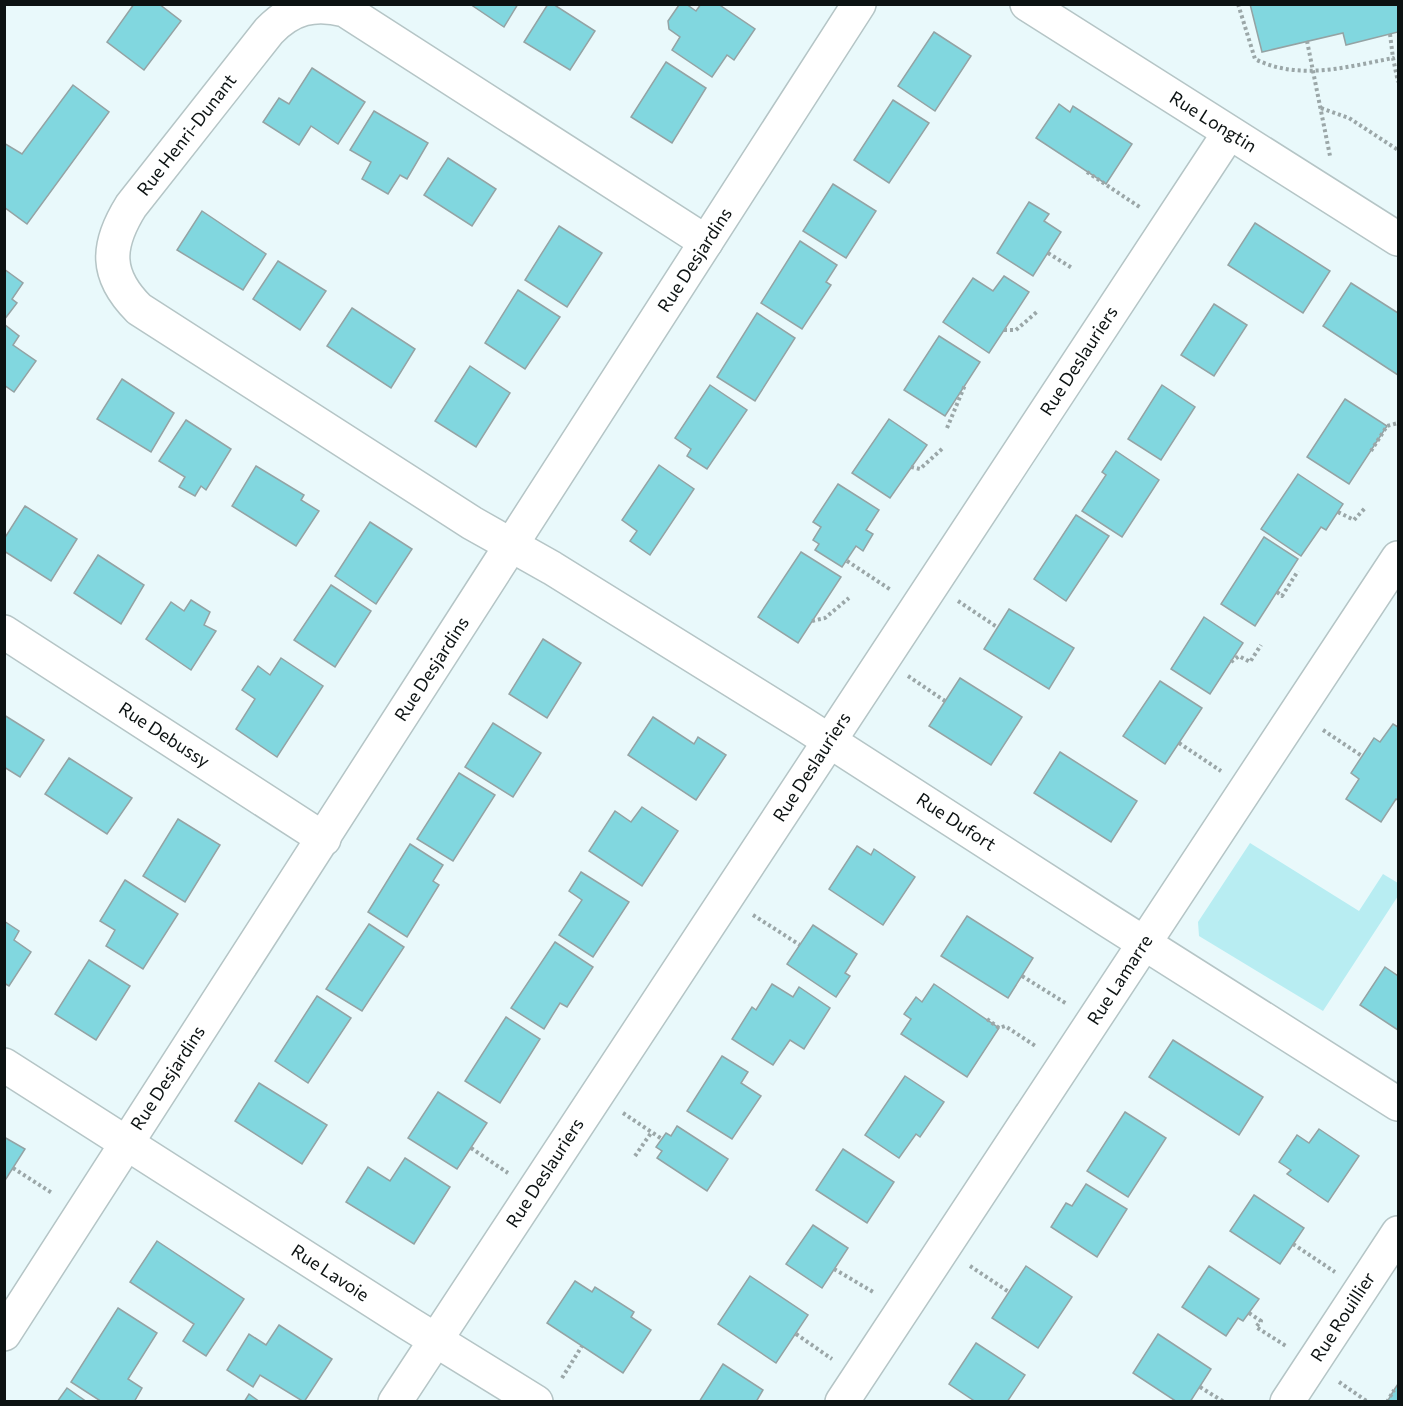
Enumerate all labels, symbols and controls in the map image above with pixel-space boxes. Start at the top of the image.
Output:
street label: Rue Henri-Dunant [132,69,241,200]
street label: Rue Longtin [1166,86,1261,157]
street label: Rue Desjardins [652,203,736,316]
street label: Rue Deslauriers [1035,301,1122,419]
street label: Rue Desjardins [389,612,473,725]
street label: Rue Debussy [115,697,214,772]
street label: Rue Deslauriers [768,707,855,825]
street label: Rue Dufort [913,787,1000,855]
street label: Rue Lamarre [1082,930,1157,1029]
street label: Rue Desjardins [125,1021,209,1134]
street label: Rue Deslauriers [501,1113,588,1231]
street label: Rue Lavoie [288,1239,374,1305]
street label: Rue Rouillier [1305,1268,1379,1365]

